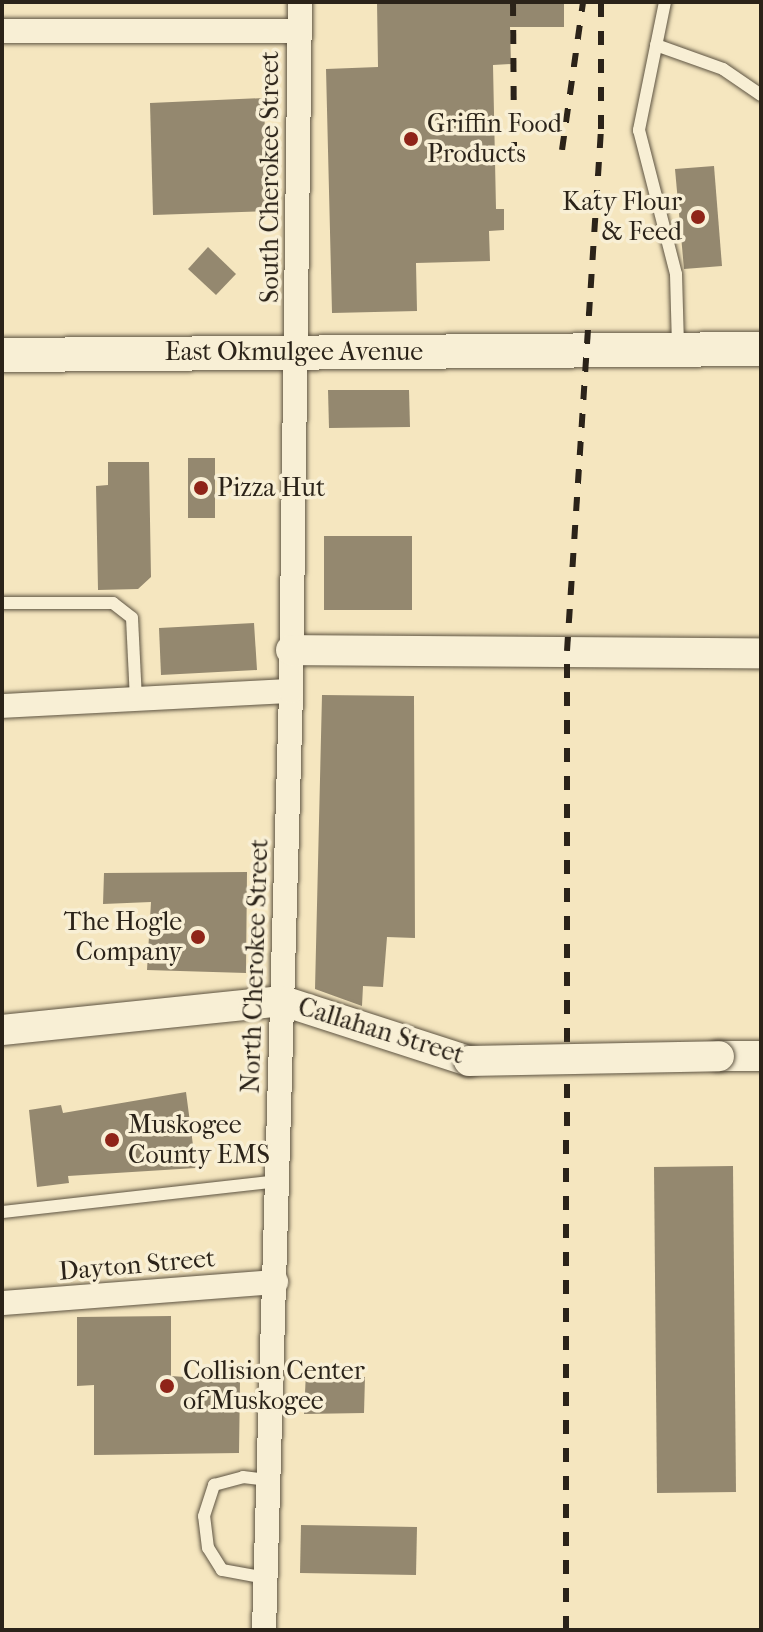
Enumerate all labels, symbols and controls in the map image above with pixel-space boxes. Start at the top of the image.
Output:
street label: South Cherokee Street [254,51,286,303]
place label: Griffin Food Products [427,108,562,170]
marker: Griffin Food Products [402,130,420,148]
place label: Katy Flour & Feed [562,186,682,248]
marker: Katy Flour & Feed [689,208,707,226]
street label: East Okmulgee Avenue [165,336,423,368]
place label: Pizza Hut [217,472,325,504]
marker: Pizza Hut [192,479,210,497]
street label: North Cherokee Street [235,838,275,1094]
place label: The Hogle Company [64,906,182,968]
marker: The Hogle Company [189,928,207,946]
street label: Callahan Street [294,991,468,1071]
place label: Muskogee County EMS [128,1109,270,1170]
marker: Muskogee County EMS [103,1131,121,1149]
street label: Dayton Street [58,1243,216,1287]
place label: Collision Center of Muskogee [183,1355,365,1416]
marker: Collision Center of Muskogee [158,1377,176,1395]

